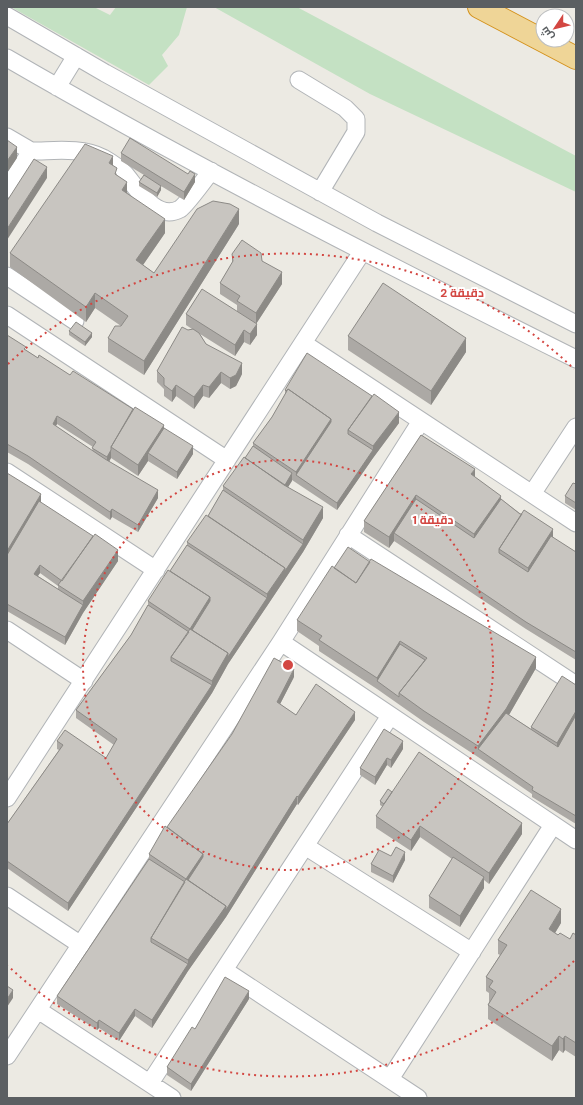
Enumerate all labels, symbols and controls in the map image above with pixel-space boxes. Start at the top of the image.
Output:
north arrow [535,8,575,48]
text: ش [537,24,557,44]
text: 2 دقيقة [440,285,484,301]
text: 1 دقيقة [412,512,454,528]
centre of rings [281,658,295,672]

